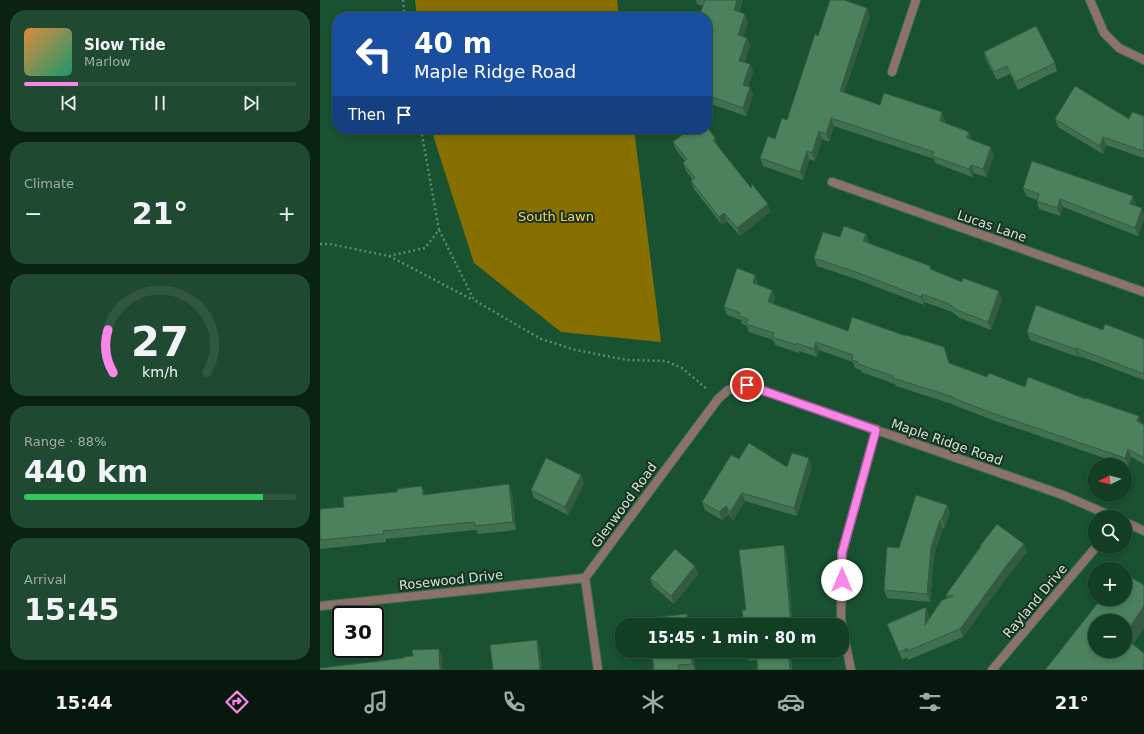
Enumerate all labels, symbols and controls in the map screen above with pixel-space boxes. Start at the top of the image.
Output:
text: 40 m [414,27,492,60]
icon: left [348,28,400,80]
text: Slow Tide [84,36,166,54]
text: Marlow [84,54,131,69]
text: Maple Ridge Road [414,61,576,82]
icon: previous [58,92,80,114]
icon: pause [149,92,171,114]
icon: next [240,92,262,114]
icon: arrive [393,104,415,126]
text: Then [348,106,385,124]
text: Climate [24,176,74,191]
text: 21° [132,196,188,231]
text: − [24,201,42,226]
text: + [278,201,296,226]
street label: Lucas Lane [955,207,1029,245]
park label: South Lawn [518,209,594,224]
text: 27 [131,317,189,366]
text: km/h [142,364,178,380]
pin [730,368,764,402]
icon: arrive [736,374,758,396]
street label: Maple Ridge Road [889,416,1005,468]
text: Range · 88% [24,434,107,449]
text: 440 km [24,454,148,489]
north arrow [1088,458,1132,502]
map controls [1088,458,1132,658]
street label: Glenwood Road [588,460,660,550]
button: search [1088,510,1132,554]
position arrow [821,559,863,601]
street label: Rayland Drive [1000,561,1070,641]
button: + [1088,562,1132,606]
street label: Rosewood Drive [398,567,504,593]
text: Arrival [24,572,66,587]
text: 15:45 [24,592,120,627]
speed limit sign: 30 [332,606,384,658]
button: − [1088,614,1132,658]
text: 15:45 · 1 min · 80 m [648,629,816,647]
icon: directions [223,688,251,716]
icon: music [362,688,390,716]
icon: phone [500,688,528,716]
icon: climate [639,688,667,716]
icon: car [777,688,805,716]
icon: filters [916,688,944,716]
text: 15:44 [55,692,113,713]
text: 21° [1055,692,1089,713]

